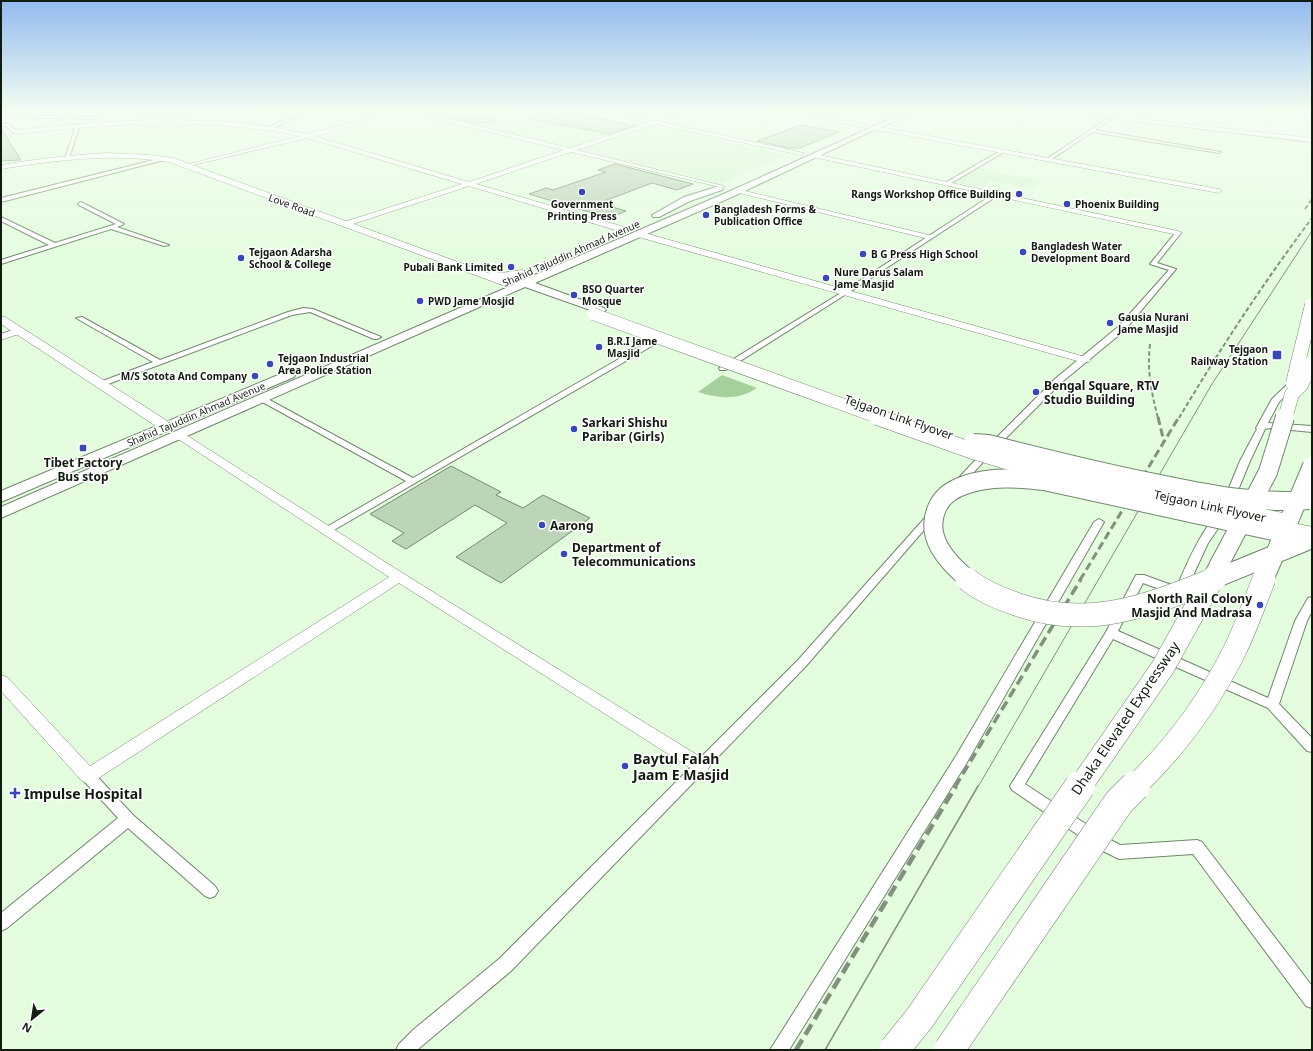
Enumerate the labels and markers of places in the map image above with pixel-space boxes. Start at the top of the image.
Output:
marker: Government Printing Press [577,187,587,197]
place label: Rangs Workshop Office Building [851,187,1011,201]
marker: Rangs Workshop Office Building [1014,189,1024,199]
place label: Government Printing Press [547,197,617,223]
place label: Phoenix Building [1075,197,1159,211]
marker: Phoenix Building [1062,199,1072,209]
place label: Bangladesh Forms & Publication Office [714,202,816,228]
marker: Bangladesh Forms & Publication Office [701,210,711,220]
place label: Bangladesh Water Development Board [1031,239,1130,265]
place label: Tejgaon Adarsha School & College [249,245,332,271]
place label: B G Press High School [871,247,978,261]
marker: Bangladesh Water Development Board [1018,247,1028,257]
marker: B G Press High School [858,249,868,259]
marker: Tejgaon Adarsha School & College [236,253,246,263]
place label: Pubali Bank Limited [404,260,503,274]
marker: Pubali Bank Limited [506,262,516,272]
place label: Nure Darus Salam Jame Masjid [833,265,924,291]
marker: Nure Darus Salam Jame Masjid [821,273,831,283]
place label: BSO Quarter Mosque [582,282,645,308]
marker: BSO Quarter Mosque [569,290,579,300]
place label: PWD Jame Mosjid [428,294,514,308]
marker: PWD Jame Mosjid [415,296,425,306]
place label: Gausia Nurani Jame Masjid [1117,310,1189,336]
marker: Gausia Nurani Jame Masjid [1105,318,1115,328]
place label: B.R.I Jame Masjid [607,334,657,360]
marker: B.R.I Jame Masjid [594,342,604,352]
place label: Tejgaon Railway Station [1191,342,1268,368]
marker: Tejgaon Railway Station [1271,349,1283,361]
place label: Tejgaon Industrial Area Police Station [278,351,372,377]
marker: Tejgaon Industrial Area Police Station [265,359,275,369]
place label: M/S Sotota And Company [121,369,247,383]
marker: M/S Sotota And Company [250,371,260,381]
place label: Bengal Square, RTV Studio Building [1044,377,1159,408]
marker: Bengal Square, RTV Studio Building [1031,387,1041,397]
place label: Sarkari Shishu Paribar (Girls) [582,414,668,445]
marker: Sarkari Shishu Paribar (Girls) [569,424,579,434]
marker: Tibet Factory Bus stop [78,443,88,453]
place label: Tibet Factory Bus stop [44,454,122,485]
place label: Aarong [550,517,594,534]
marker: Aarong [537,520,547,530]
place label: Department of Telecommunications [572,539,696,570]
marker: Department of Telecommunications [559,549,569,559]
place label: North Rail Colony Masjid And Madrasa [1131,590,1252,621]
marker: North Rail Colony Masjid And Madrasa [1255,600,1265,610]
place label: Baytul Falah Jaam E Masjid [631,749,729,784]
marker: Baytul Falah Jaam E Masjid [620,761,630,771]
place label: Impulse Hospital [24,784,142,803]
marker: Impulse Hospital [9,787,21,799]

